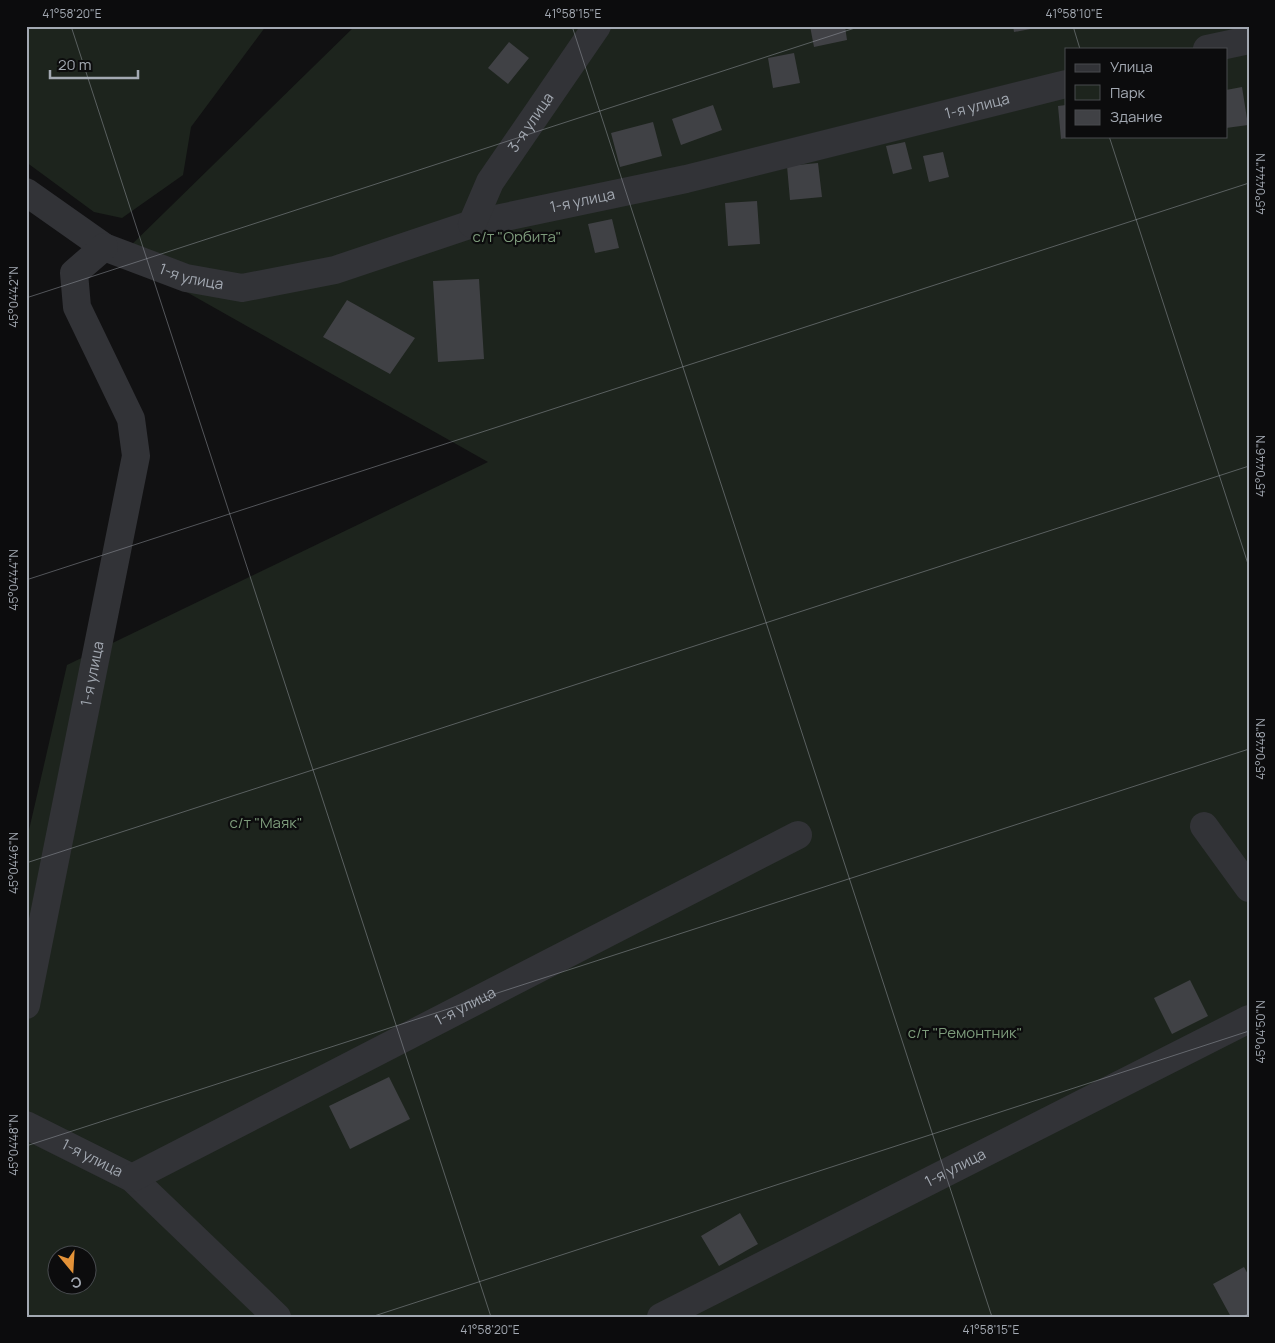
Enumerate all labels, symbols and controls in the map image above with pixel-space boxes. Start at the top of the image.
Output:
text: 41°58'20"E [42,5,102,22]
text: 41°58'15"E [545,5,602,22]
text: 41°58'10"E [1045,5,1103,22]
scale bar [50,48,138,80]
legend [1065,48,1228,138]
text: 20 m [58,54,91,75]
text: Улица [1110,56,1153,77]
text: Парк [1110,82,1146,103]
street label: 3-я улица [503,88,558,156]
street label: 1-я улица [942,88,1012,124]
text: Здание [1110,106,1163,127]
text: 45°04'44"N [1252,153,1269,215]
street label: 1-я улица [548,183,617,217]
park label: с/т "Орбита" [473,226,561,247]
street label: 1-я улица [156,258,225,294]
text: 45°04'42"N [5,266,22,328]
text: 45°04'46"N [1252,435,1269,497]
text: 45°04'44"N [5,549,22,611]
street label: 1-я улица [75,639,109,708]
text: 45°04'48"N [1252,718,1269,780]
park label: с/т "Маяк" [229,812,303,833]
text: 45°04'46"N [5,832,22,894]
street label: 1-я улица [431,981,499,1030]
text: 45°04'50"N [1252,1000,1269,1064]
park label: с/т "Ремонтник" [908,1022,1022,1043]
text: 45°04'48"N [5,1114,22,1176]
street label: 1-я улица [58,1134,127,1182]
street label: 1-я улица [921,1143,989,1192]
north arrow [48,1246,98,1296]
text: С [68,1272,84,1293]
text: 41°58'20"E [460,1321,520,1338]
text: 41°58'15"E [963,1321,1020,1338]

